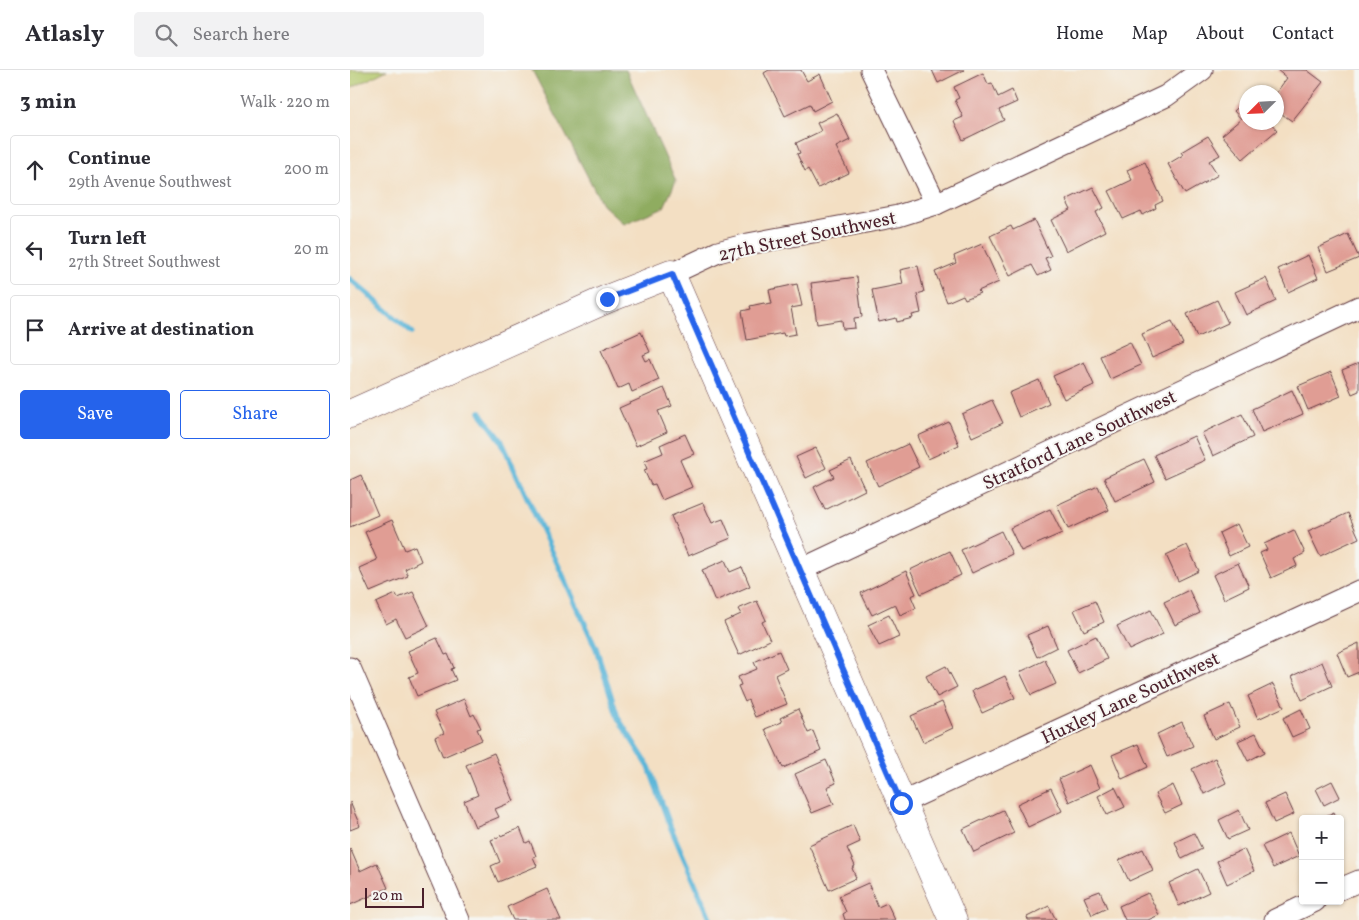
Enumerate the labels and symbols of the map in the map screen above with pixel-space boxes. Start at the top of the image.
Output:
north arrow [1239,85,1284,130]
street label: 27th Street Southwest [716,205,899,269]
route end [596,288,619,311]
street label: Stratford Lane Southwest [979,384,1181,497]
street label: Huxley Lane Southwest [1037,646,1225,752]
route start [890,792,913,815]
scale bar [365,885,424,908]

